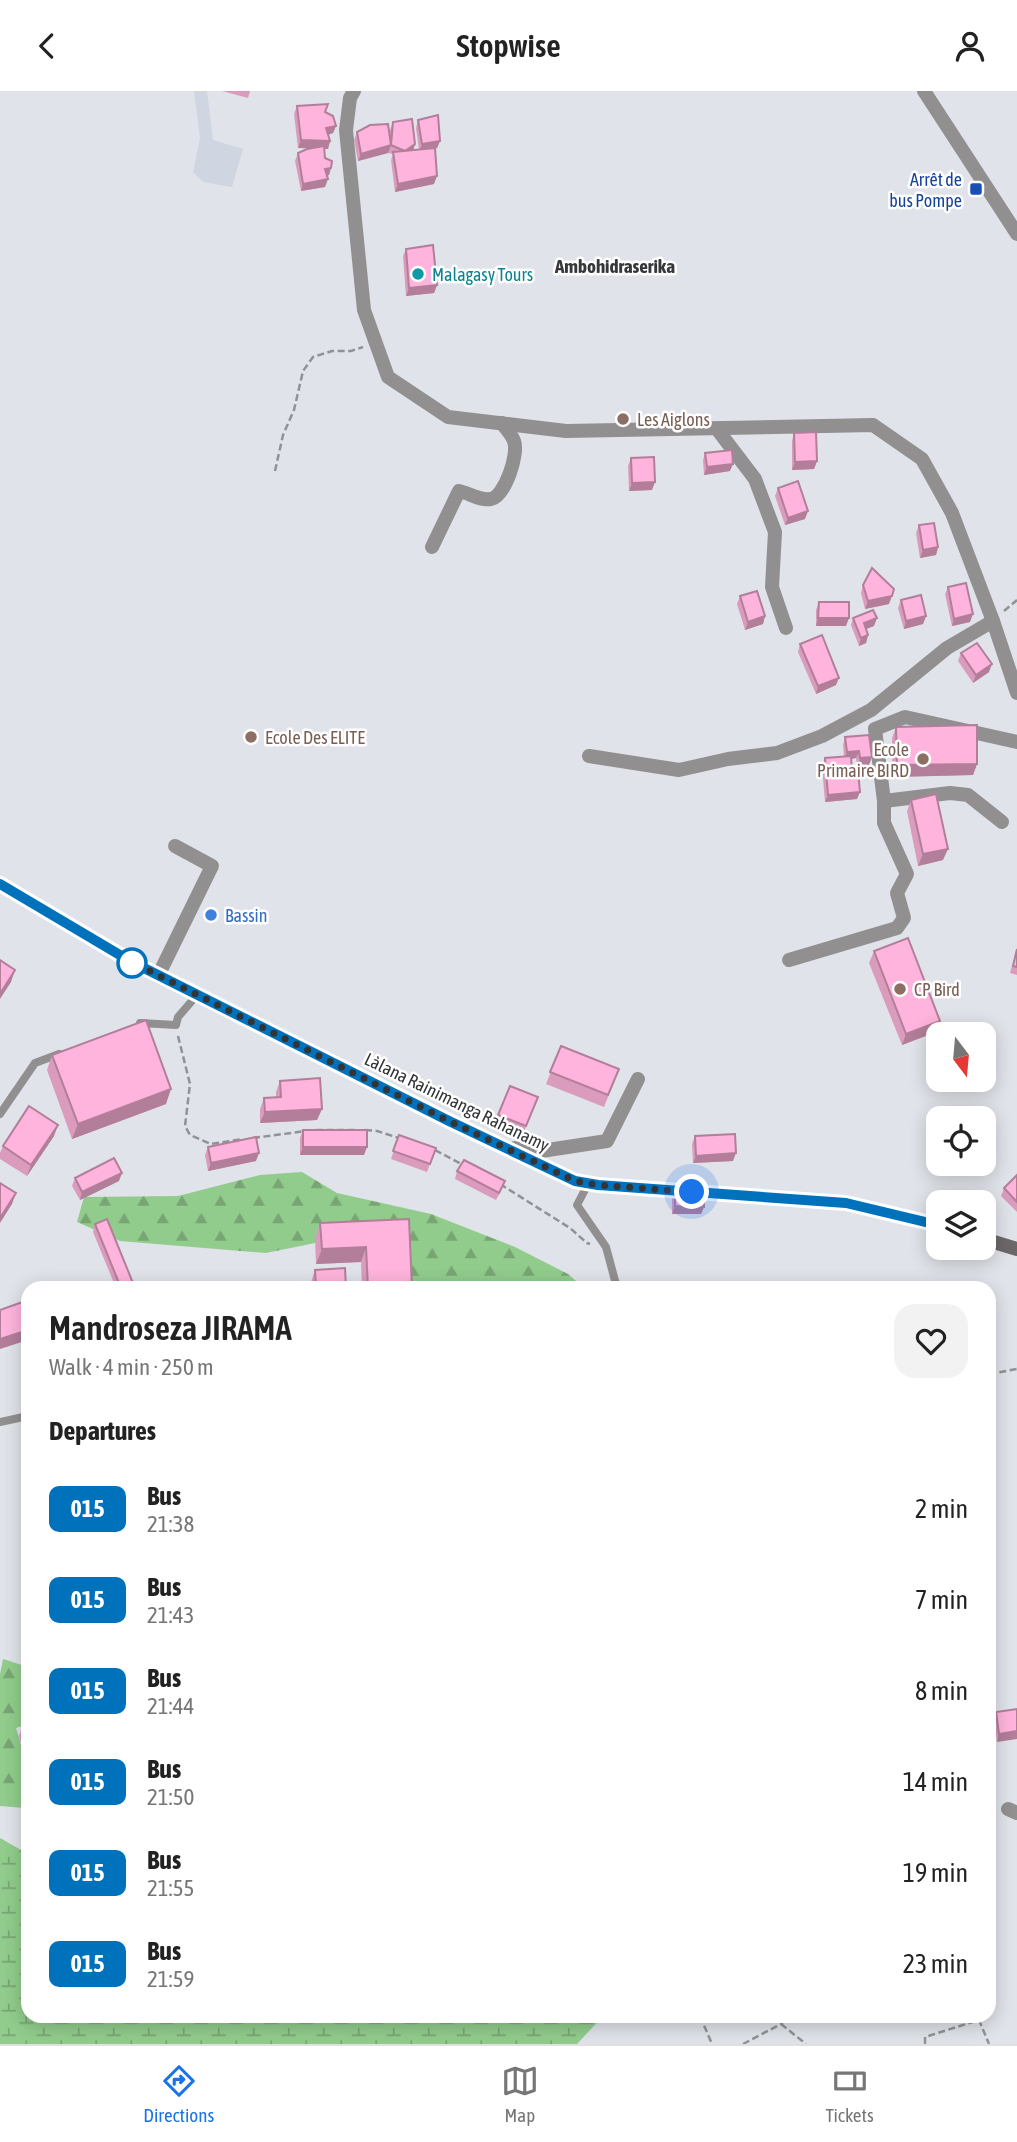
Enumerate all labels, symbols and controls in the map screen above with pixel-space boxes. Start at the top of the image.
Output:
icon: back [28,27,66,65]
text: Stopwise [456,27,561,64]
icon: person [951,27,989,65]
place label: Arrêt de bus Pompe [889,169,962,211]
marker: Arrêt de bus Pompe [968,181,984,197]
district label: Ambohidraserika [554,255,675,277]
place label: Malagasy Tours [432,264,533,285]
marker: Malagasy Tours [410,266,426,282]
place label: Les Aiglons [637,409,710,430]
marker: Les Aiglons [615,411,631,427]
place label: Ecole Des ELITE [265,727,365,748]
marker: Ecole Des ELITE [243,729,259,745]
place label: Ecole Primaire BIRD [817,739,909,781]
marker: Ecole Primaire BIRD [915,751,931,767]
place label: Bassin [225,905,267,926]
marker: Bassin [203,907,219,923]
unlabelled marker [117,948,147,978]
place label: CP Bird [914,979,960,1000]
marker: CP Bird [892,981,908,997]
north arrow [926,1022,996,1092]
map controls [926,1022,996,1260]
street label: Làlana Rainimanga Rahanamy [361,1048,553,1156]
button: locate [926,1106,996,1176]
your location [674,1174,709,1209]
button: layers [926,1190,996,1260]
button: heart [894,1304,968,1378]
text: Mandroseza JIRAMA [49,1309,292,1347]
text: Walk · 4 min · 250 m [49,1354,213,1380]
text: Departures [49,1416,156,1446]
text: Bus [147,1481,181,1511]
text: 2 min [915,1494,968,1524]
text: 015 [71,1495,104,1522]
text: 21:38 [147,1511,194,1537]
text: Bus [147,1572,181,1602]
text: 7 min [915,1585,968,1615]
text: 015 [71,1586,104,1613]
text: 21:43 [147,1602,194,1628]
text: Bus [147,1663,181,1693]
text: 8 min [915,1676,968,1706]
text: 015 [71,1677,104,1704]
text: 21:44 [147,1693,194,1719]
text: Bus [147,1754,181,1784]
text: 14 min [903,1767,968,1797]
text: 015 [71,1768,104,1795]
text: 21:50 [147,1784,194,1810]
text: Bus [147,1845,181,1875]
text: 19 min [903,1858,968,1888]
text: 015 [71,1859,104,1886]
text: 21:55 [147,1875,194,1901]
text: Bus [147,1936,181,1966]
text: 23 min [903,1949,968,1979]
text: 015 [71,1950,104,1977]
text: 21:59 [147,1966,194,1992]
tab: Directions [143,2062,214,2126]
tab: Map [501,2062,539,2126]
tab: Tickets [826,2062,874,2126]

